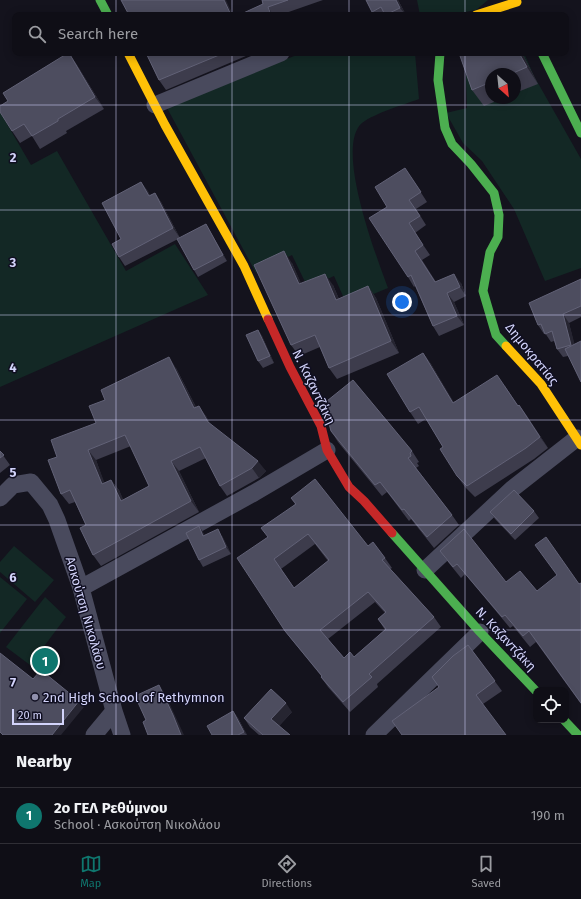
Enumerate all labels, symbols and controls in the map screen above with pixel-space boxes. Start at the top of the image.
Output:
search box [12,12,569,56]
icon: search [26,23,48,45]
text: Search here [58,25,138,43]
north arrow [485,68,521,104]
text: 2 [10,150,17,165]
text: 3 [9,255,17,270]
your location [392,292,412,312]
street label: Δημοκρατίας [502,320,562,388]
street label: Ν. Καζαντζάκη [289,347,339,427]
text: 4 [9,360,17,375]
text: 5 [10,465,17,480]
street label: Ασκούτση Νικολάου [63,555,109,671]
text: 6 [9,570,17,585]
street label: Ν. Καζαντζάκη [473,604,539,674]
pin: 1 [32,646,58,676]
text: 7 [10,675,16,690]
map controls [533,687,569,723]
button: locate [533,687,569,723]
place label: 2nd High School of Rethymnon [43,690,225,705]
marker: 2nd High School of Rethymnon [30,692,40,702]
scale bar [12,707,64,726]
text: 20 m [18,709,42,722]
text: Nearby [16,751,71,772]
text: 2ο ΓΕΛ Ρεθύμνου [54,799,168,817]
text: 1 [26,808,32,823]
text: 190 m [531,808,565,823]
text: School · Ασκούτση Νικολάου [54,817,221,832]
tab: Map [80,853,102,890]
tab: Directions [261,853,312,890]
tab: Saved [471,853,501,890]

